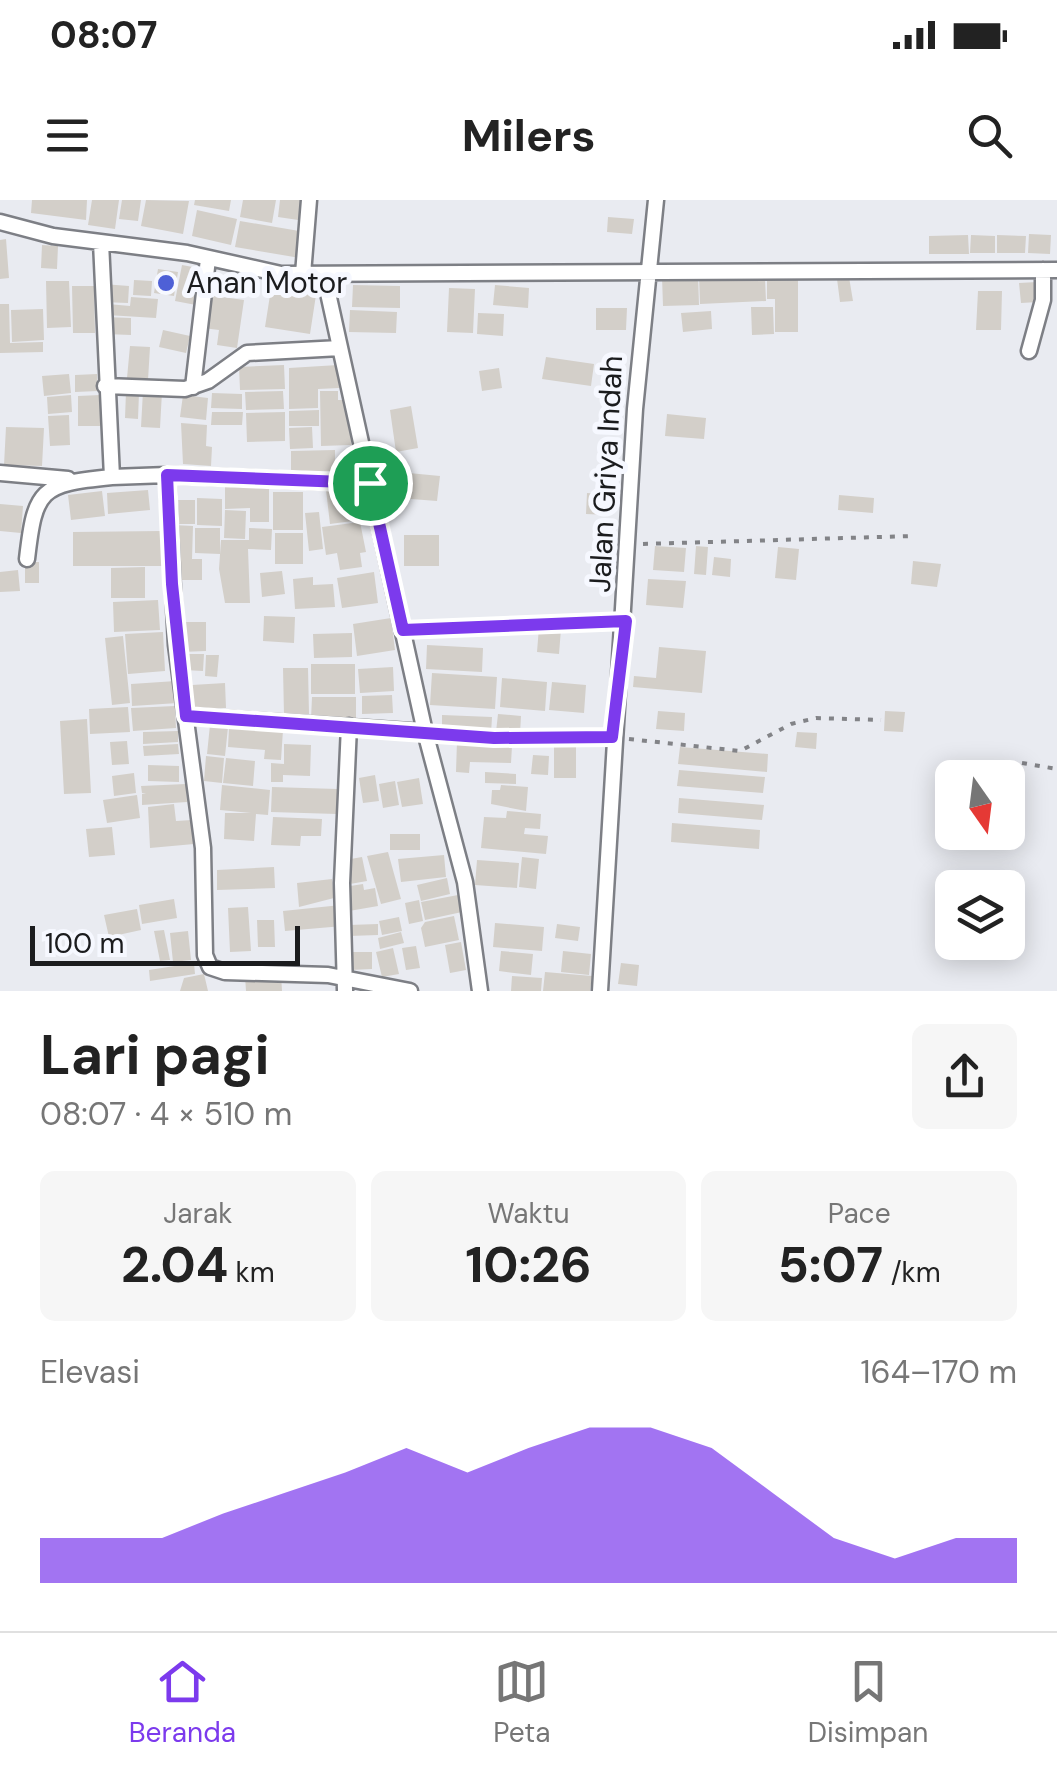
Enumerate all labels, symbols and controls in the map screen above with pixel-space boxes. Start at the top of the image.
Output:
text: 08:07 [50,10,157,60]
text: Milers [462,106,595,165]
icon: menu [40,108,95,163]
icon: search [962,108,1017,163]
place label: Anan Motor [186,263,347,302]
marker: Anan Motor [155,272,177,294]
street label: Jalan Griya Indah [580,354,631,593]
pin [328,441,413,526]
icon: arrive [343,456,398,511]
north arrow [935,760,1025,850]
map controls [935,760,1025,960]
button: layers [935,870,1025,960]
scale bar [30,921,300,966]
text: 100 m [45,925,124,962]
text: Lari pagi [40,1019,270,1091]
button: share [912,1024,1017,1129]
text: 08:07 · 4 × 510 m [40,1093,292,1135]
text: Jarak [163,1195,232,1232]
text: Waktu [487,1195,570,1232]
text: Pace [828,1195,891,1232]
text: 2.04 [121,1232,228,1298]
text: 10:26 [465,1232,592,1298]
text: 5:07 [778,1232,883,1298]
text: km [228,1254,275,1291]
text: /km [883,1254,941,1291]
text: Elevasi [40,1351,140,1393]
text: 164–170 m [861,1351,1017,1393]
tab: Beranda [129,1654,236,1751]
tab: Peta [493,1654,550,1751]
tab: Disimpan [808,1654,928,1751]

